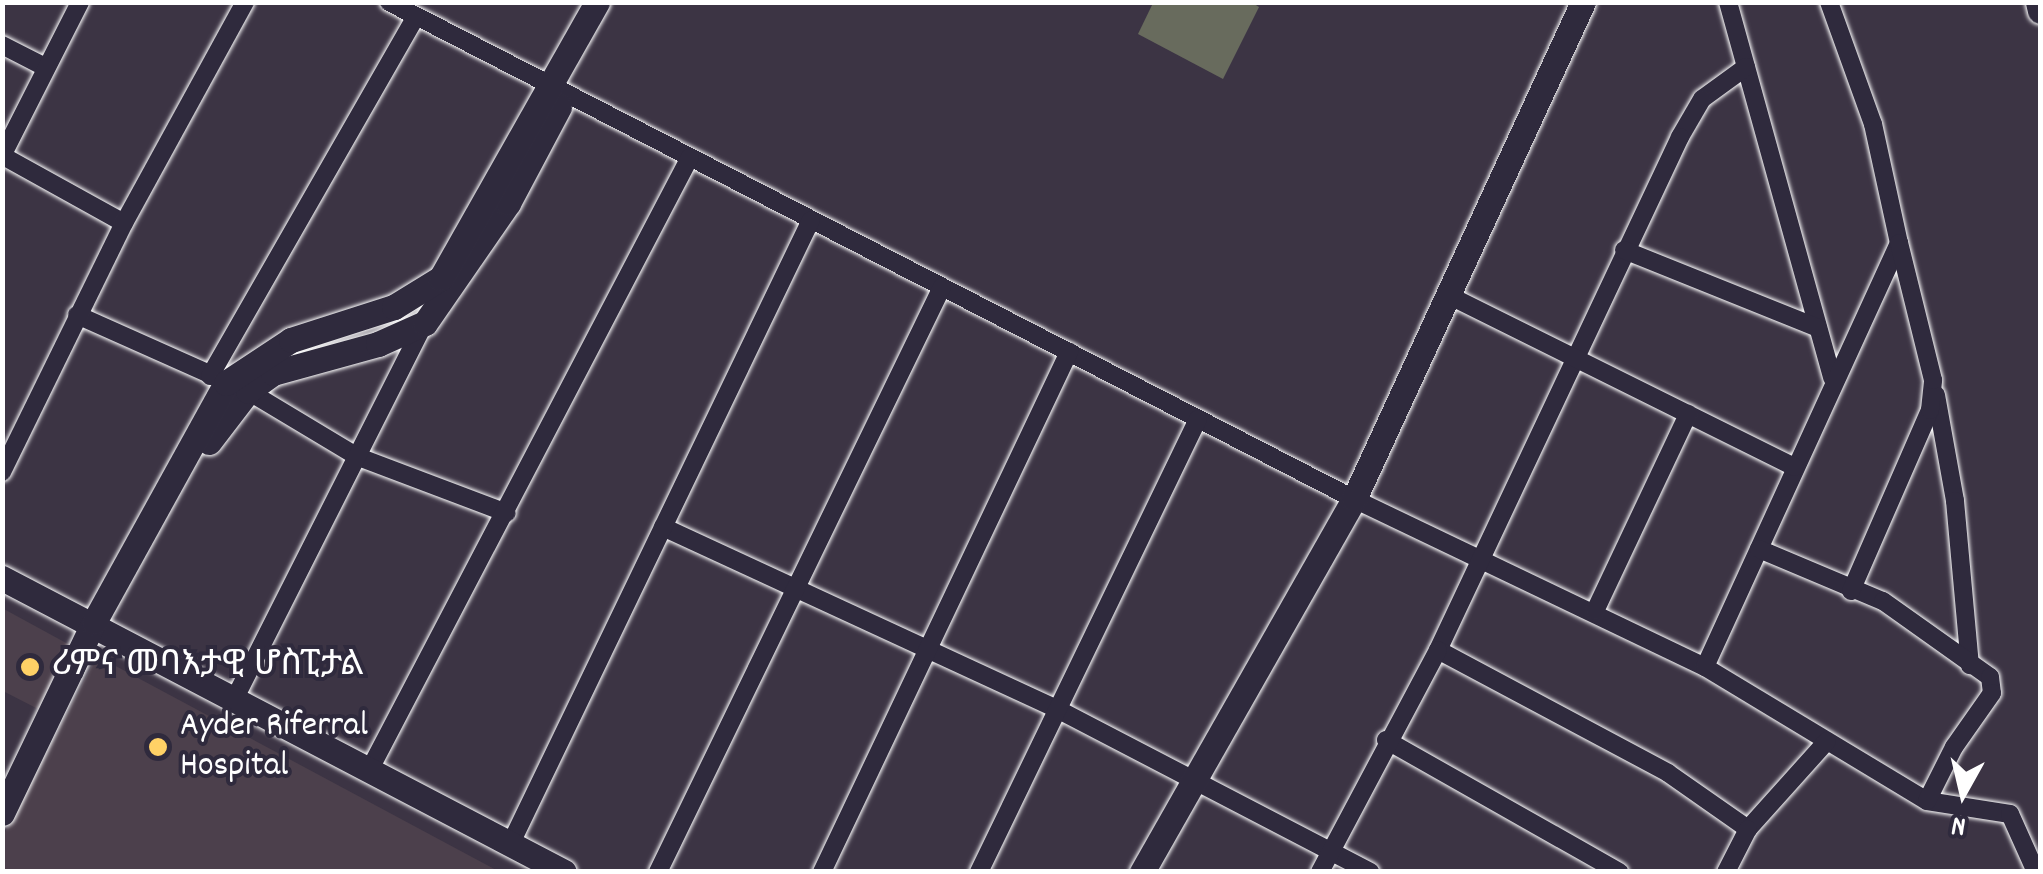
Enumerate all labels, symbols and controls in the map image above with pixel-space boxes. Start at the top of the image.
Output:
place label: ሪምና መባእታዊ ሆስፒታል [52,646,364,688]
marker: ሪምና መባእታዊ ሆስፒታል [17,654,43,680]
place label: Ayder Riferral Hospital [180,706,368,788]
marker: Ayder Riferral Hospital [145,734,171,760]
north arrow [1913,744,2013,844]
text: N [1949,803,1968,844]

